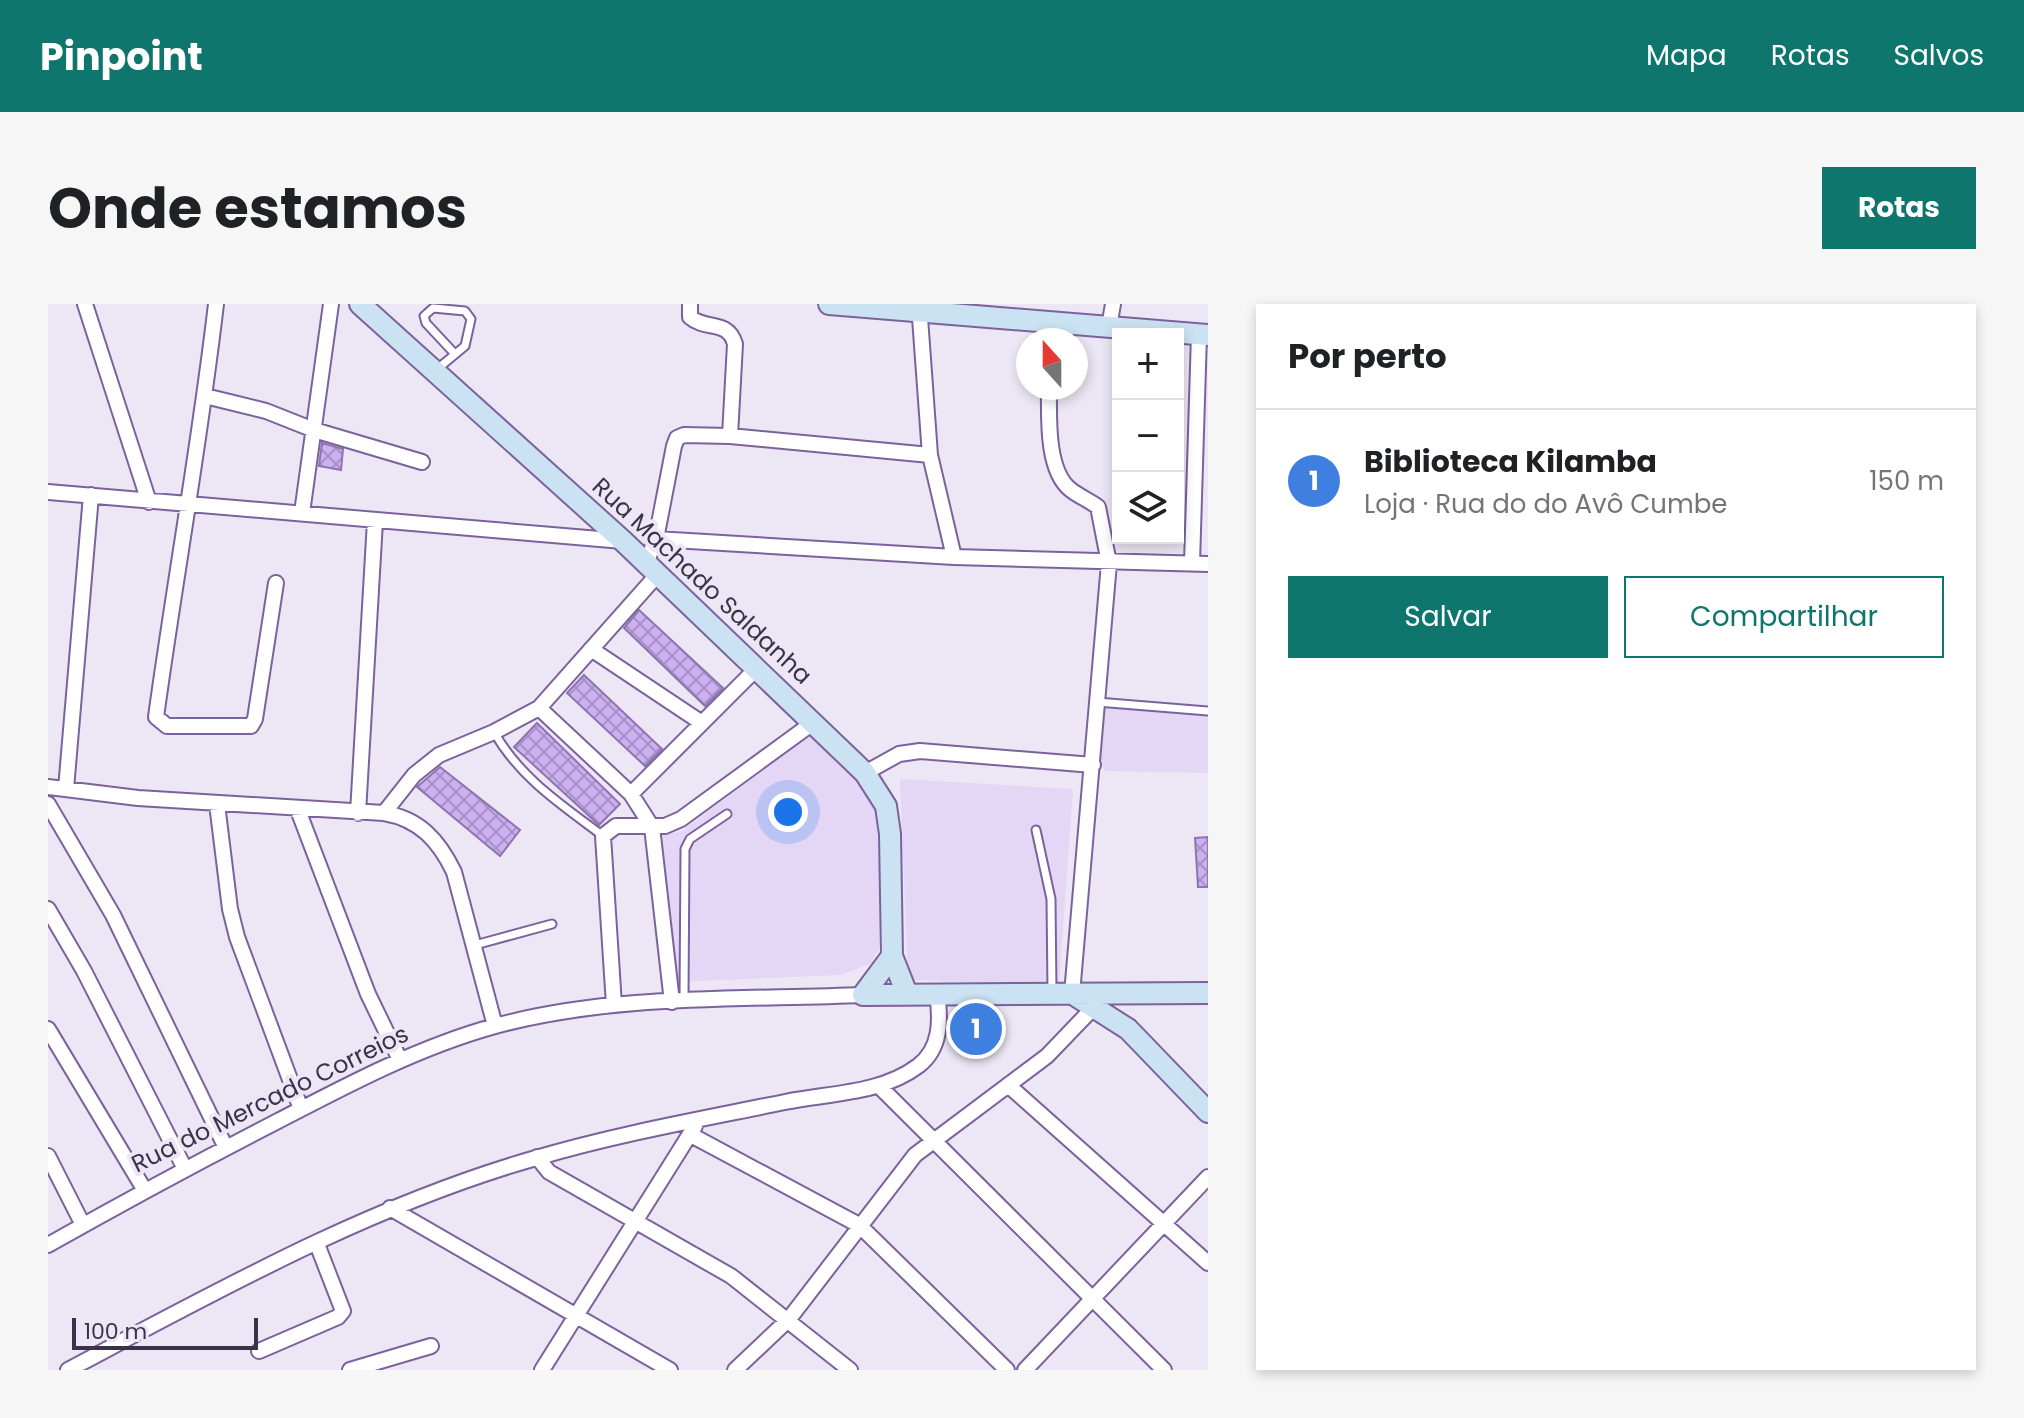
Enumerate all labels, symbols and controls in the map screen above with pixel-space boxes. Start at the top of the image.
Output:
text: Pinpoint [40,30,203,83]
text: Mapa [1646,36,1727,75]
text: Rotas [1771,36,1850,75]
text: Salvos [1894,36,1984,75]
button: Rotas [1822,167,1976,249]
text: Onde estamos [48,169,467,248]
north arrow [1016,328,1088,400]
map controls [1112,328,1184,544]
button: + [1112,328,1184,400]
text: Por perto [1288,332,1447,380]
button: − [1112,400,1184,472]
text: Biblioteca Kilamba [1364,440,1657,483]
text: 1 [1309,463,1319,499]
text: 150 m [1869,463,1944,499]
street label: Rua Machado Saldanha [585,470,819,691]
button: layers [1112,472,1184,544]
text: Loja · Rua do do Avô Cumbe [1364,486,1727,522]
button: Salvar [1288,576,1608,658]
button: Compartilhar [1624,576,1944,658]
your location [768,792,808,832]
pin: 1 [950,999,1002,1059]
street label: Rua do Mercado Correios [126,1017,414,1180]
scale bar [72,1314,258,1350]
text: 100 m [84,1316,147,1347]

